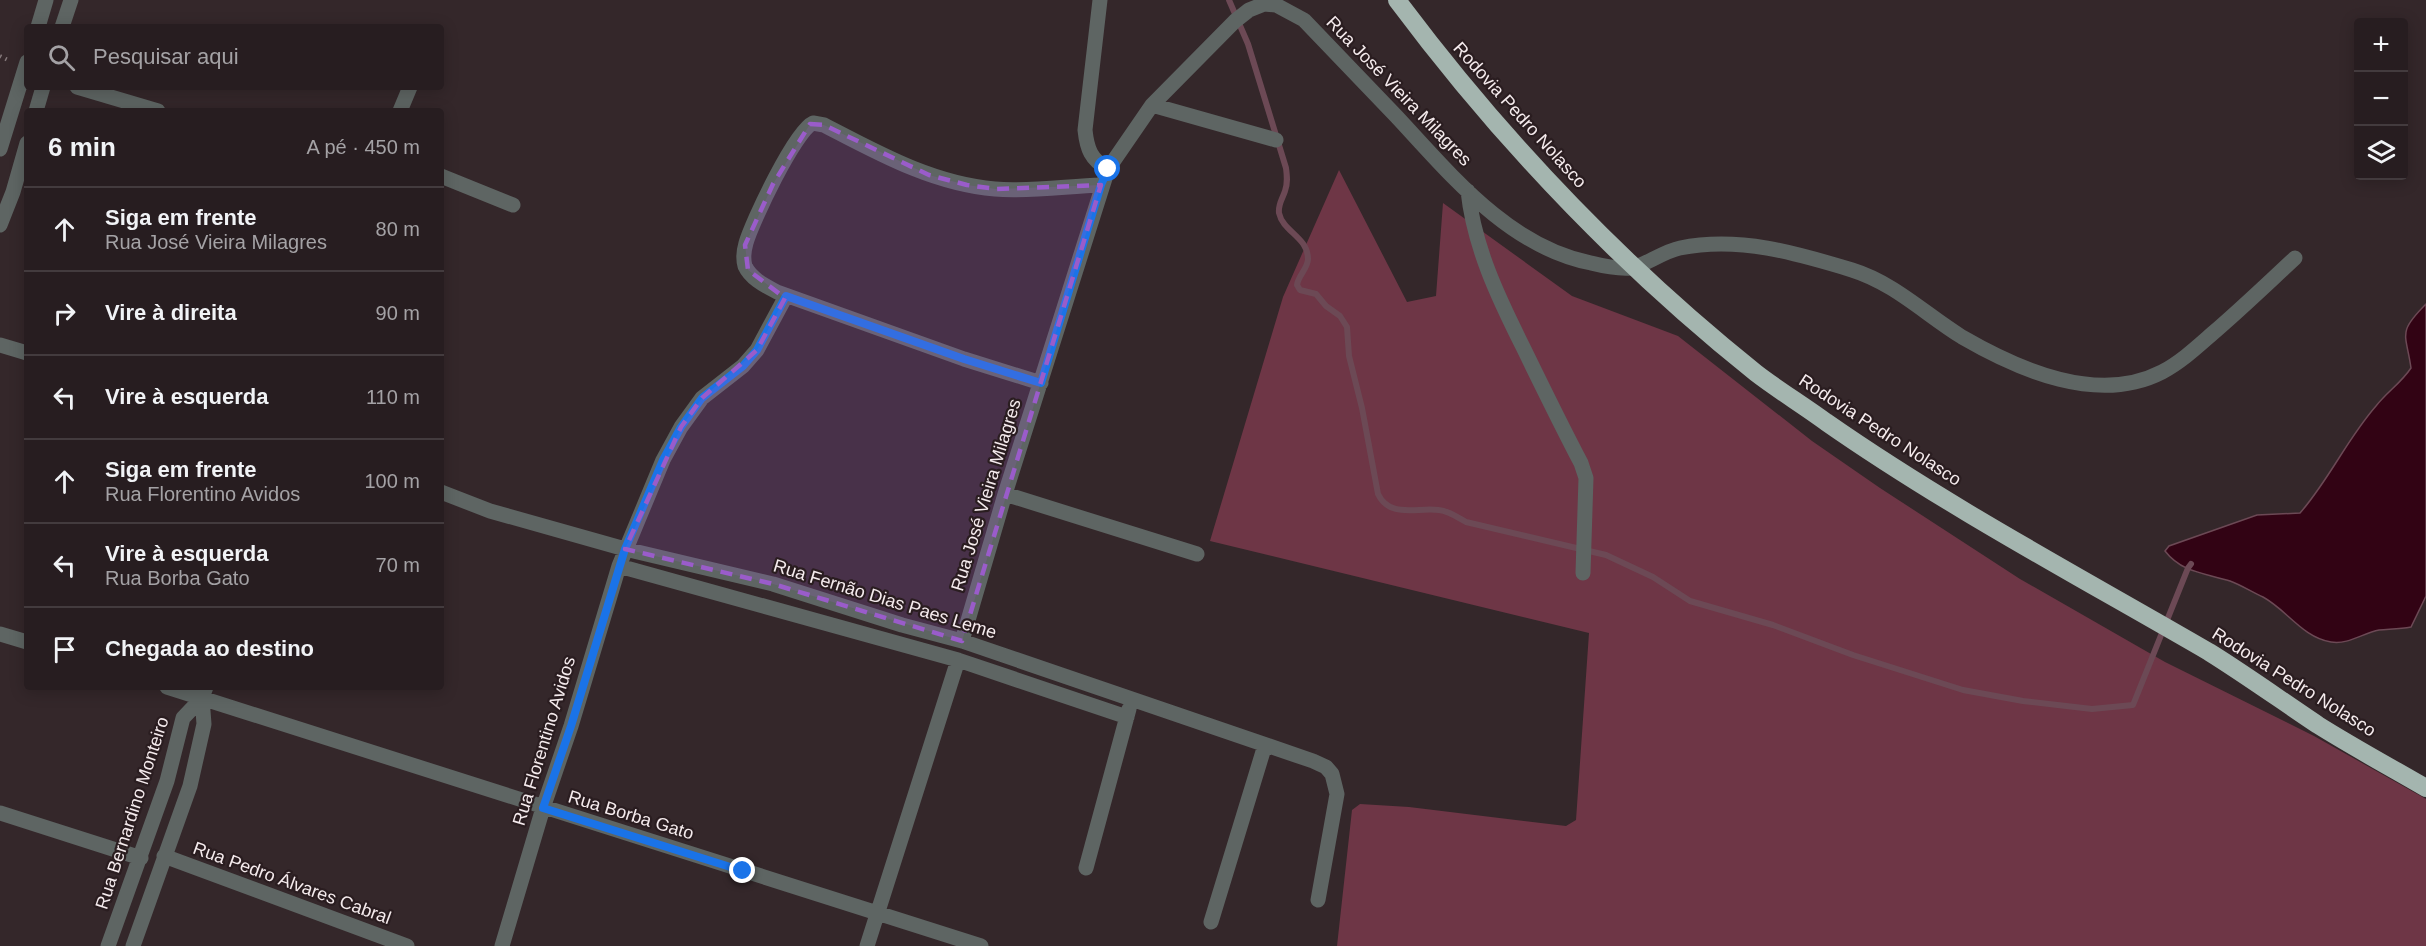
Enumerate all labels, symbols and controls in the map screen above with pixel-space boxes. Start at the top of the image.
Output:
street label: Rua José Vieira Milagres [1322,12,1476,170]
map controls [2354,18,2408,180]
button: + [2354,18,2408,72]
search box [24,24,444,90]
street label: Rodovia Pedro Nolasco [1449,38,1591,192]
icon: search [45,41,78,74]
text: Pesquisar aqui [93,44,239,69]
button: − [2354,72,2408,126]
button: layers [2354,126,2408,180]
text: 6 min [48,132,116,162]
text: A pé · 450 m [307,136,420,158]
route start [1094,155,1120,181]
text: Siga em frente [105,205,257,230]
icon: ahead [48,213,81,246]
text: 80 m [376,218,420,240]
text: Rua José Vieira Milagres [105,231,327,253]
icon: right [48,297,81,330]
text: Vire à direita [105,300,237,325]
text: 90 m [376,302,420,324]
street label: Rodovia Pedro Nolasco [1795,370,1965,490]
icon: left [48,381,81,414]
text: Vire à esquerda [105,384,268,409]
text: 110 m [366,386,420,408]
street label: Rua José Vieira Milagres [947,397,1025,593]
text: Siga em frente [105,457,257,482]
icon: ahead [48,465,81,498]
text: 100 m [364,470,420,492]
text: Rua Florentino Avidos [105,483,300,505]
text: Vire à esquerda [105,541,268,566]
icon: left [48,549,81,582]
text: 70 m [376,554,420,576]
street label: Rua Fernão Dias Paes Leme [771,556,999,642]
text: Rua Borba Gato [105,567,250,589]
street label: Rodovia Pedro Nolasco [2209,623,2379,741]
icon: arrive [48,633,81,666]
text: Chegada ao destino [105,636,314,661]
street label: Rua Florentino Avidos [509,654,579,828]
street label: Rua Bernardino Monteiro [91,714,173,912]
street label: Rua Borba Gato [566,786,696,844]
street label: Rua Pedro Álvares Cabral [190,838,394,928]
route end [729,857,755,883]

